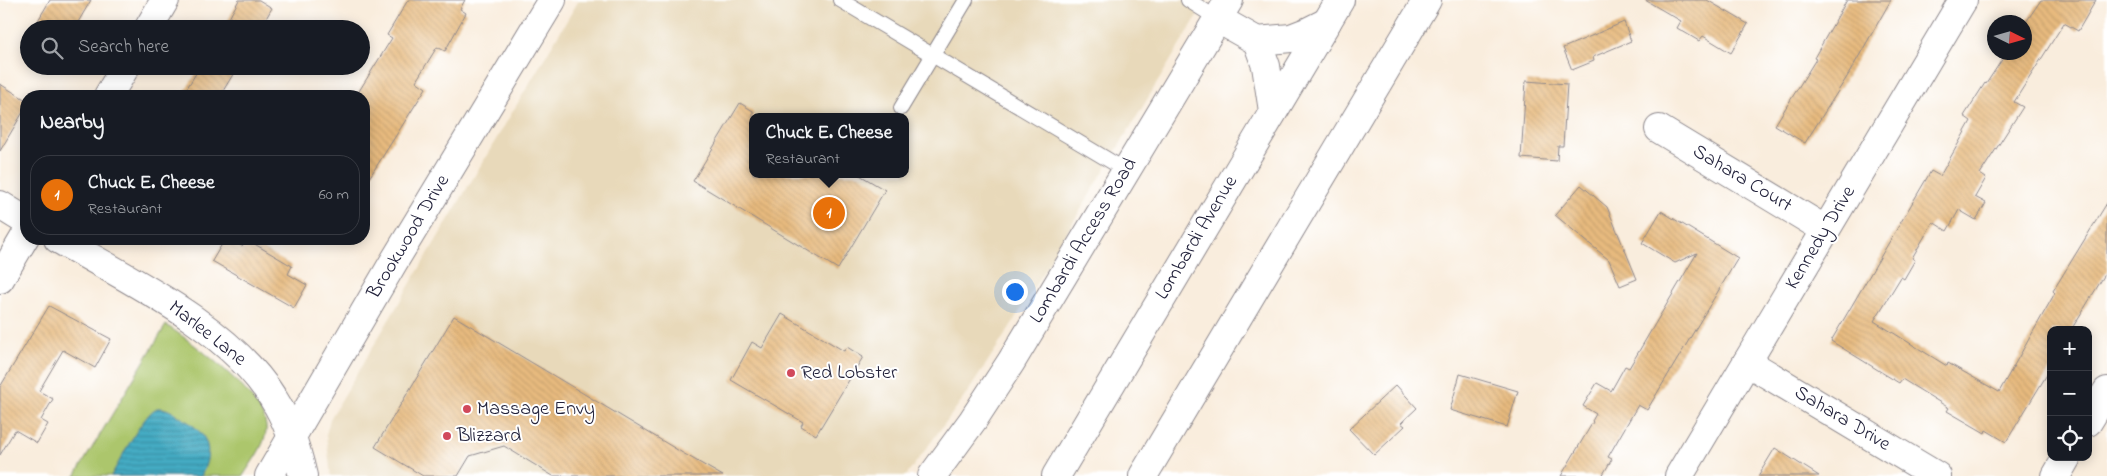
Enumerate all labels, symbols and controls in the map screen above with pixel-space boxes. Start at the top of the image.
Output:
north arrow [1987,15,2032,60]
search box [20,20,370,75]
icon: search [38,34,66,62]
text: Search here [78,34,169,61]
text: Nearby [40,108,104,138]
popup [749,113,909,178]
text: Chuck E. Cheese [766,120,892,147]
street label: Sahara Court [1687,138,1798,220]
text: Restaurant [766,147,840,171]
street label: Lombardi Access Road [1023,153,1145,329]
street label: Brookwood Drive [360,169,458,305]
text: Chuck E. Cheese [88,170,215,197]
street label: Lombardi Avenue [1148,170,1246,306]
street label: Kennedy Drive [1779,181,1863,295]
text: 1 [54,183,60,207]
text: 60 m [319,183,349,207]
pin: 1 [813,194,845,232]
text: Restaurant [88,197,162,221]
your location [1002,279,1028,305]
street label: Marlee Lane [162,294,252,374]
map controls [2047,326,2092,461]
button: + [2047,326,2092,371]
place label: Red Lobster [801,359,898,388]
marker: Red Lobster [785,367,797,379]
button: − [2047,371,2092,416]
street label: Sahara Drive [1788,379,1896,459]
place label: Massage Envy [477,395,595,425]
marker: Massage Envy [461,403,473,415]
button: locate [2047,416,2092,461]
place label: Blizzard [456,422,521,451]
marker: Blizzard [441,430,453,442]

